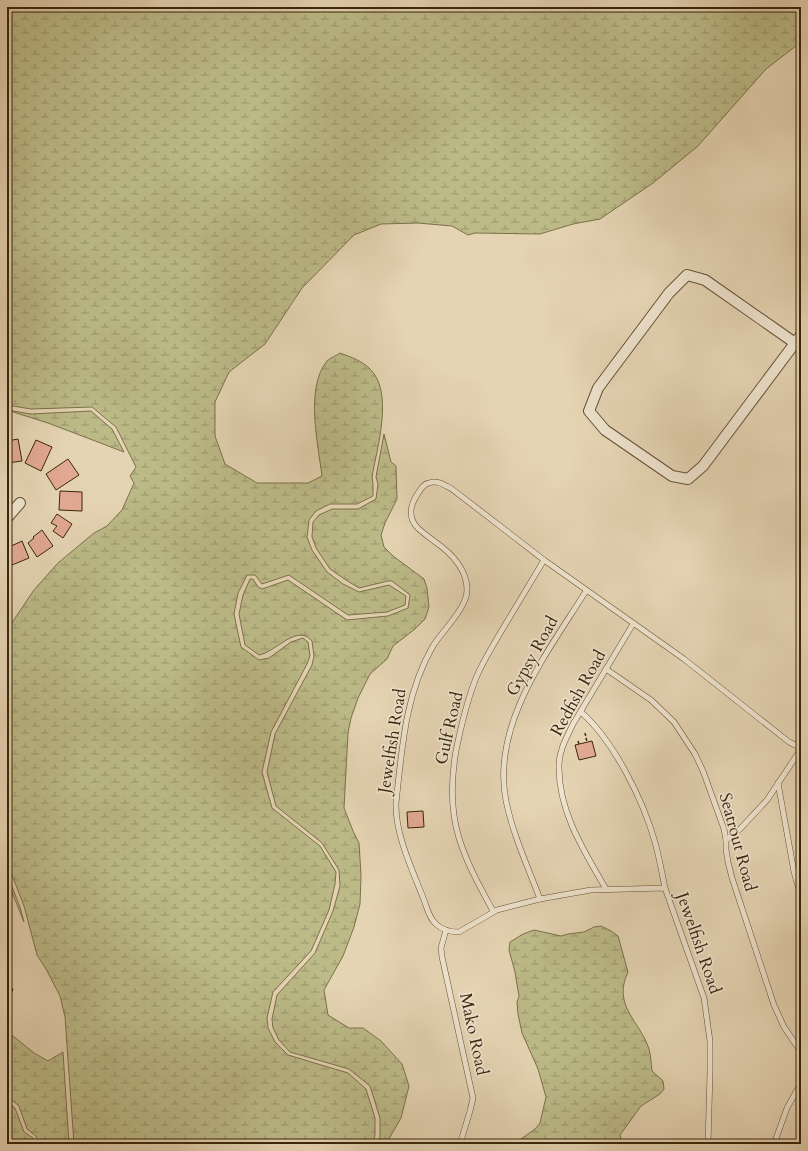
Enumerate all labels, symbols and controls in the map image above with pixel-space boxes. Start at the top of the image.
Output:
street label: Gypsy Road [501,612,563,700]
street label: Redfish Road [545,646,611,740]
street label: Jewelfish Road [372,687,412,798]
street label: Gulf Road [429,689,469,767]
street label: Seatrout Road [714,790,762,894]
street label: Jewelfish Road [670,886,727,997]
street label: Mako Road [454,991,494,1077]

